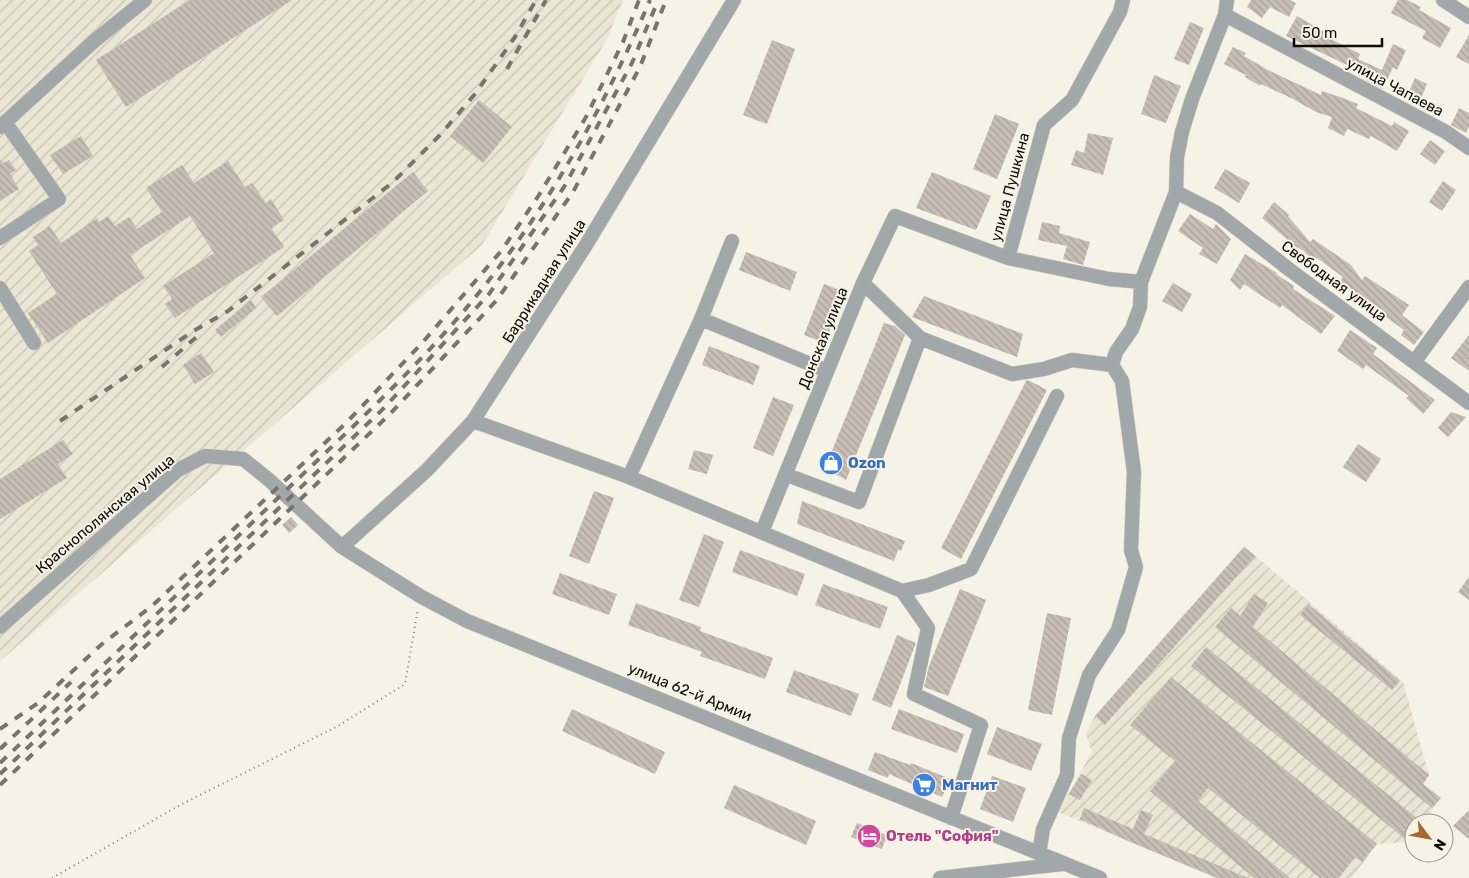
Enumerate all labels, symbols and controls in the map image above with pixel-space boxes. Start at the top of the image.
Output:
scale bar [1294,15,1382,47]
text: 50 m [1302,24,1337,42]
street label: улица Чапаева [1343,54,1447,120]
street label: улица Пушкина [987,131,1033,243]
street label: Баррикадная улица [499,216,589,346]
street label: Свободная улица [1278,237,1390,325]
street label: Донская улица [794,285,852,391]
shop icon: Ozon [818,450,844,476]
street label: Краснополянская улица [32,451,178,577]
place label: Ozon [848,454,886,472]
street label: улица 62-й Армии [625,659,755,725]
supermarket icon: Магнит [911,772,937,798]
place label: Магнит [942,776,998,794]
north arrow [1404,813,1454,863]
hotel icon: Отель "София" [856,823,882,849]
place label: Отель "София" [886,827,999,845]
text: N [1430,836,1449,853]

